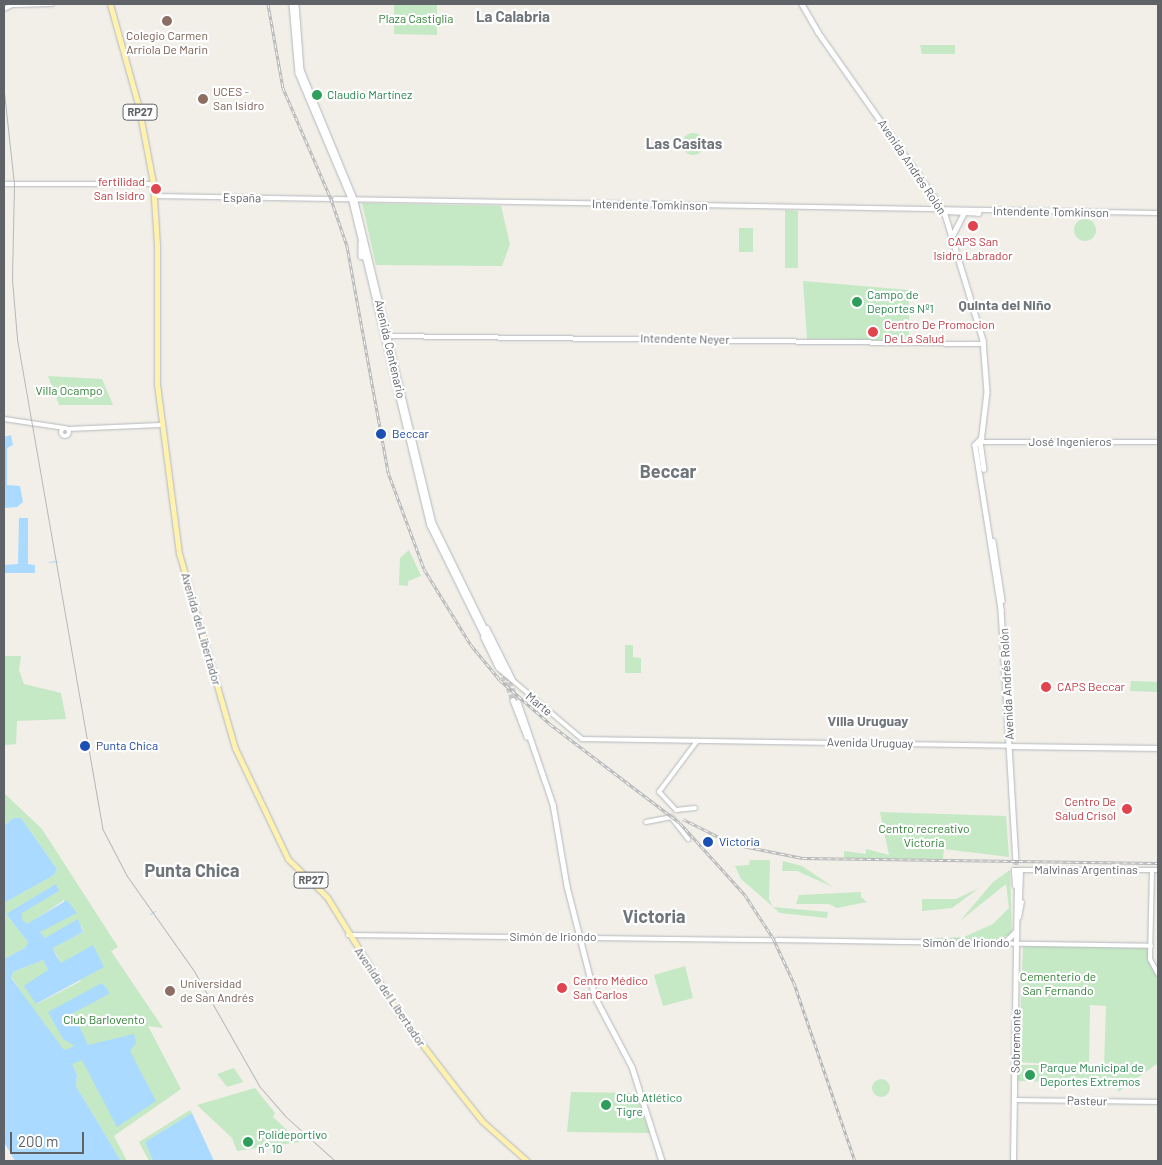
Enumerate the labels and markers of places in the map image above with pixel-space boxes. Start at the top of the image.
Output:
marker: Colegio Carmen Arriola De Marin [161,15,173,27]
place label: Colegio Carmen Arriola De Marin [126,29,208,57]
place label: UCES - San Isidro [213,85,264,113]
place label: Claudio Martínez [327,88,412,102]
marker: Claudio Martínez [311,89,323,101]
marker: UCES - San Isidro [197,93,209,105]
place label: fertilidad San Isidro [94,175,145,203]
marker: fertilidad San Isidro [149,182,163,196]
marker: CAPS San Isidro Labrador [966,219,980,233]
place label: CAPS San Isidro Labrador [933,235,1013,263]
place label: Campo de Deportes Nº1 [867,288,934,316]
marker: Campo de Deportes Nº1 [851,296,863,308]
place label: Centro De Promocion De La Salud [884,318,995,346]
marker: Centro De Promocion De La Salud [866,325,880,339]
marker: Beccar [374,427,388,441]
place label: Beccar [392,427,429,441]
marker: CAPS Beccar [1039,680,1053,694]
place label: CAPS Beccar [1057,680,1125,694]
marker: Punta Chica [78,739,92,753]
place label: Punta Chica [96,739,158,753]
place label: Centro De Salud Crisol [1055,795,1116,823]
marker: Centro De Salud Crisol [1120,802,1134,816]
marker: Victoria [701,835,715,849]
place label: Victoria [719,835,760,849]
place label: Centro Médico San Carlos [573,974,648,1002]
place label: Universidad de San Andrés [180,977,254,1005]
marker: Centro Médico San Carlos [555,981,569,995]
marker: Universidad de San Andrés [164,985,176,997]
place label: Parque Municipal de Deportes Extremos [1040,1061,1144,1089]
marker: Parque Municipal de Deportes Extremos [1024,1069,1036,1081]
place label: Club Atlético Tigre [616,1091,682,1119]
marker: Club Atlético Tigre [600,1099,612,1111]
place label: Polideportivo n° 10 [258,1128,327,1156]
marker: Polideportivo n° 10 [242,1136,254,1148]

